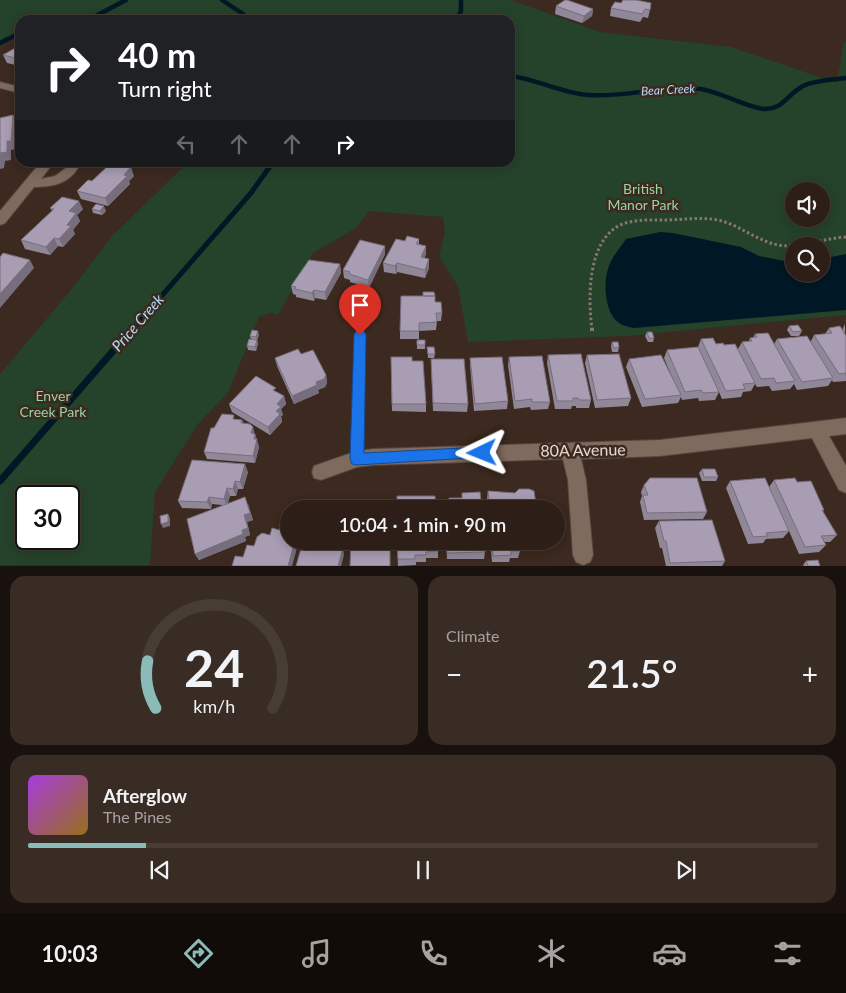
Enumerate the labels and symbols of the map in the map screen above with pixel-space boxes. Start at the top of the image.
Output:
water label: Bear Creek [641,81,696,98]
park label: British Manor Park [607,180,680,213]
pin [339,284,381,335]
water label: Price Creek [108,289,168,355]
park label: Enver Creek Park [20,387,87,420]
position arrow [455,426,507,478]
street label: 80A Avenue [540,439,626,460]
speed limit sign: 30 [15,485,80,550]

